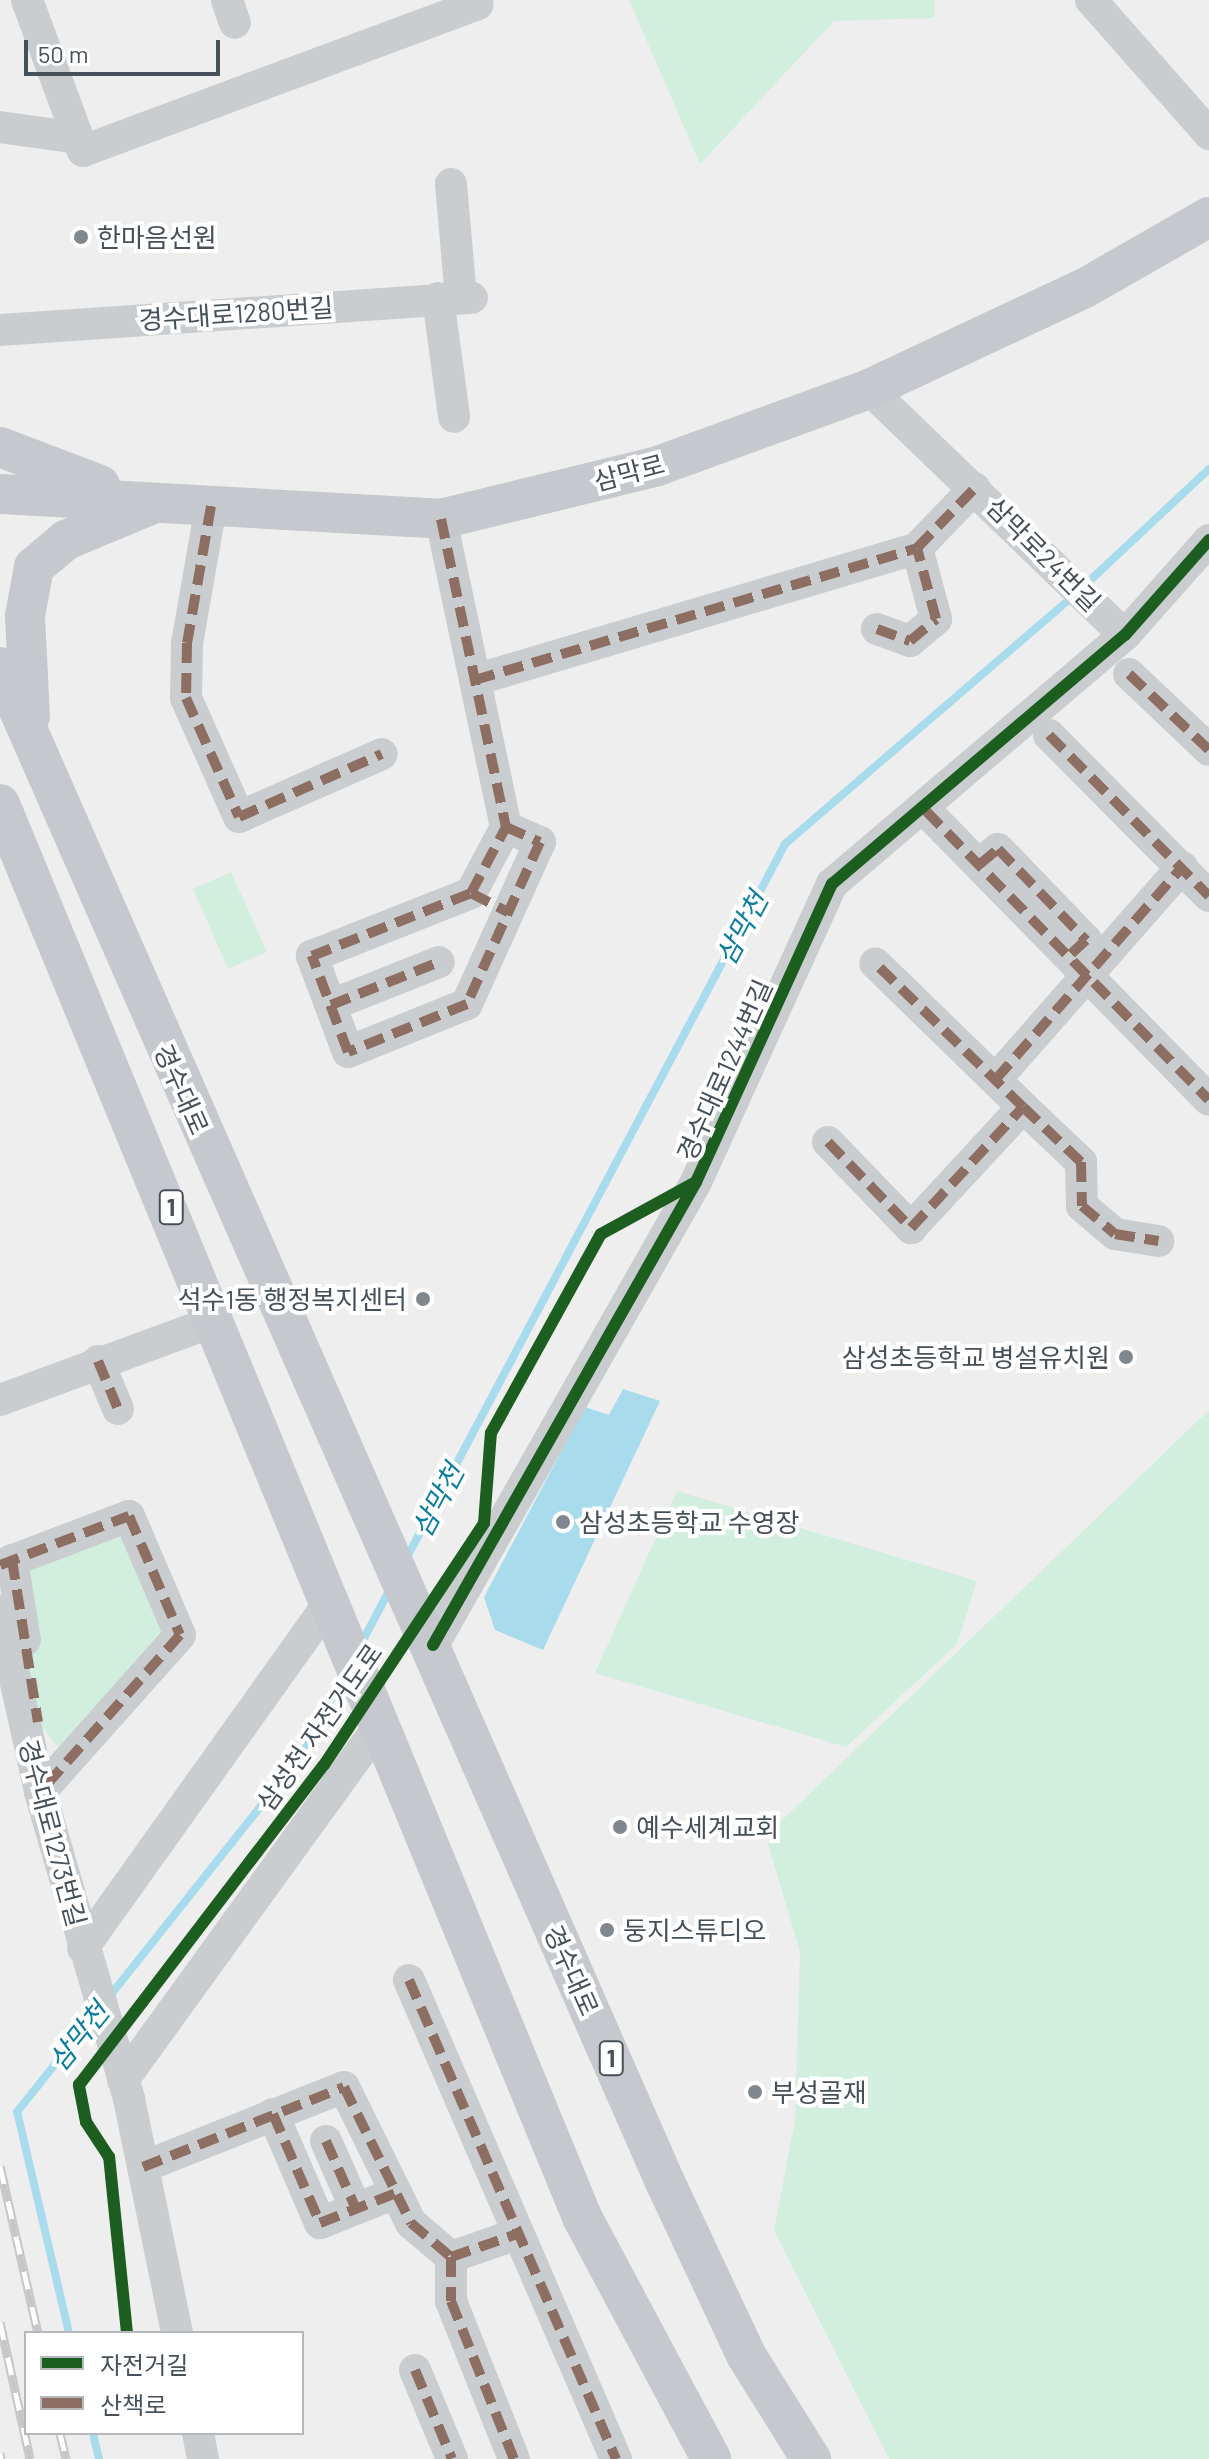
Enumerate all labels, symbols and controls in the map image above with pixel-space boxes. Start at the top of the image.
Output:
scale bar [28,24,224,74]
text: 50 m [38,39,89,68]
place label: 한마음선원 [97,221,217,253]
marker: 한마음선원 [72,228,90,246]
street label: 경수대로1280번길 [138,291,334,335]
street label: 삼막로 [590,448,668,496]
street label: 삼막로24번길 [981,491,1107,617]
water label: 삼막천 [708,886,774,970]
street label: 경수대로1244번길 [670,974,778,1166]
street label: 경수대로 [148,1039,216,1139]
road number: 1 [157,1187,185,1227]
place label: 석수1동 행정복지센터 [177,1283,407,1315]
marker: 석수1동 행정복지센터 [414,1290,432,1308]
place label: 삼성초등학교 병설유치원 [842,1341,1110,1373]
marker: 삼성초등학교 병설유치원 [1117,1348,1135,1366]
water label: 삼막천 [404,1458,470,1542]
place label: 삼성초등학교 수영장 [579,1506,799,1538]
marker: 삼성초등학교 수영장 [554,1513,572,1531]
street label: 삼성천 자전거도로 [250,1638,388,1816]
street label: 경수대로1273번길 [13,1736,93,1930]
place label: 예수세계교회 [636,1811,780,1843]
marker: 예수세계교회 [611,1818,629,1836]
place label: 둥지스튜디오 [623,1914,767,1946]
street label: 경수대로 [538,1920,606,2020]
marker: 둥지스튜디오 [598,1921,616,1939]
water label: 삼막천 [41,1995,115,2077]
road number: 1 [597,2038,625,2078]
place label: 부성골재 [771,2076,867,2108]
marker: 부성골재 [746,2083,764,2101]
legend [24,2331,304,2435]
text: 자전거길 [100,2350,188,2379]
text: 산책로 [100,2390,166,2419]

